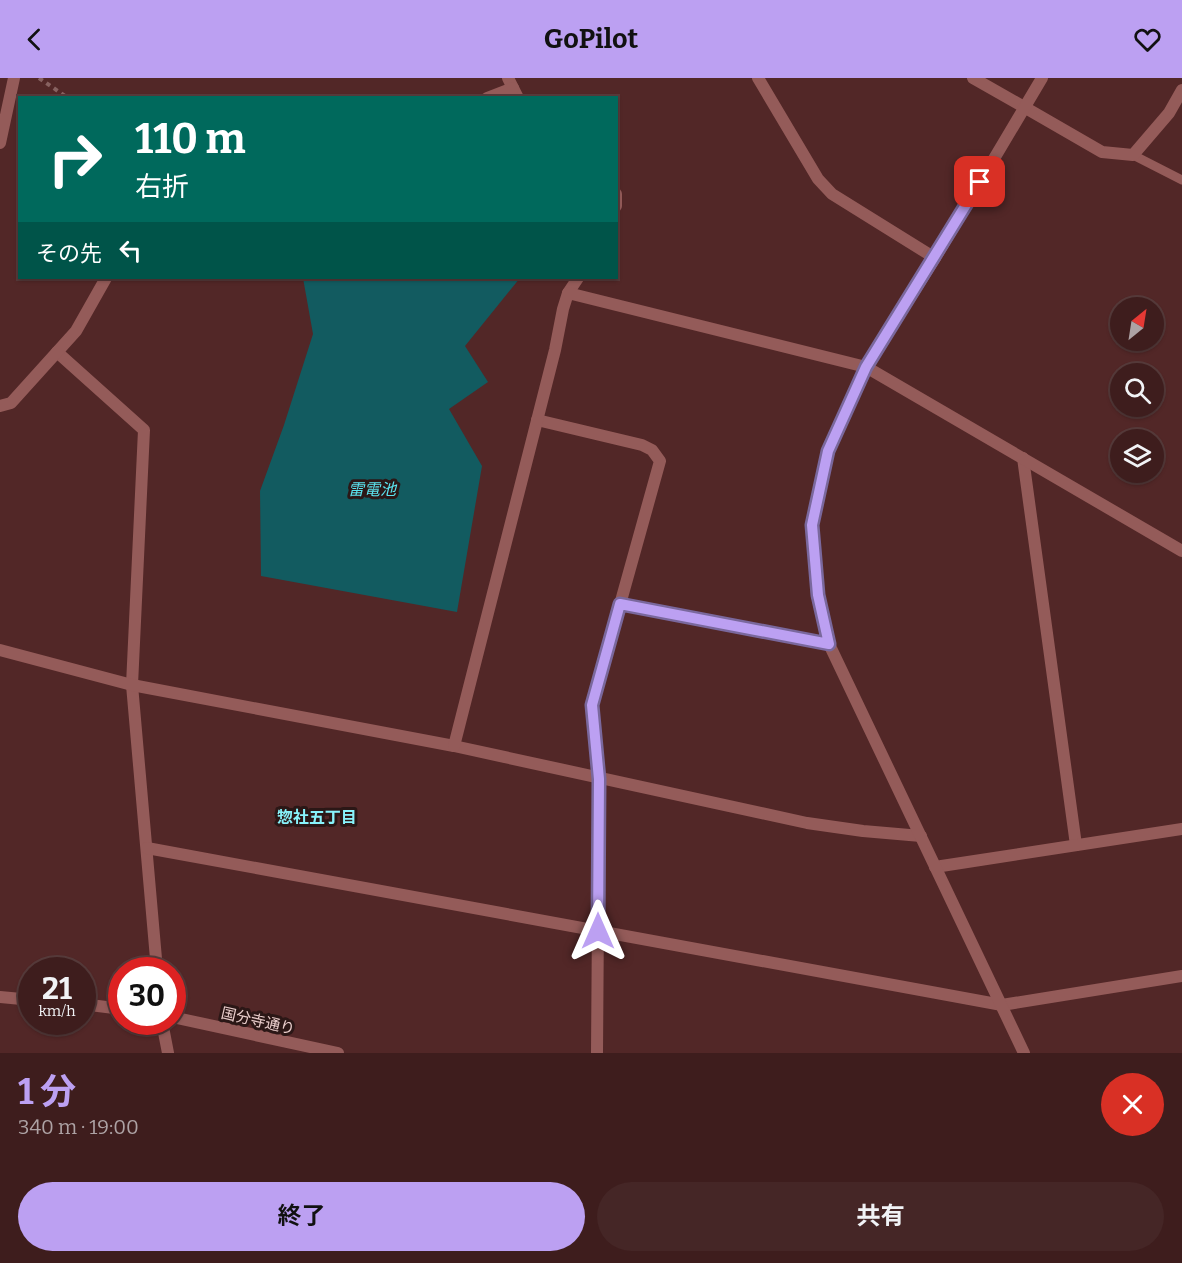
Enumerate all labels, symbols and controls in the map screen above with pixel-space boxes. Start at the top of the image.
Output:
icon: back [18,23,51,56]
text: GoPilot [544,23,638,55]
icon: heart [1131,23,1164,56]
text: 110 m [135,114,246,164]
icon: right [36,120,114,198]
pin [954,156,1005,207]
icon: arrive [963,165,996,198]
text: 右折 [135,171,189,203]
icon: left [114,234,147,267]
text: その先 [36,240,102,267]
north arrow [1110,297,1164,351]
map controls [1110,297,1164,483]
button: search [1110,363,1164,417]
button: layers [1110,429,1164,483]
water label: 雷電池 [348,480,398,499]
district label: 惣社五丁目 [277,808,357,827]
position arrow [566,899,630,963]
speed limit sign: 30 [108,957,186,1035]
text: 21 [42,971,72,1007]
text: km/h [38,1002,76,1020]
street label: 国分寺通り [219,1004,297,1038]
text: 1 分 [18,1070,76,1114]
button: close [1101,1073,1164,1136]
text: 340 m · 19:00 [18,1115,139,1139]
button: 終了 [18,1182,585,1251]
button: 共有 [597,1182,1164,1251]

